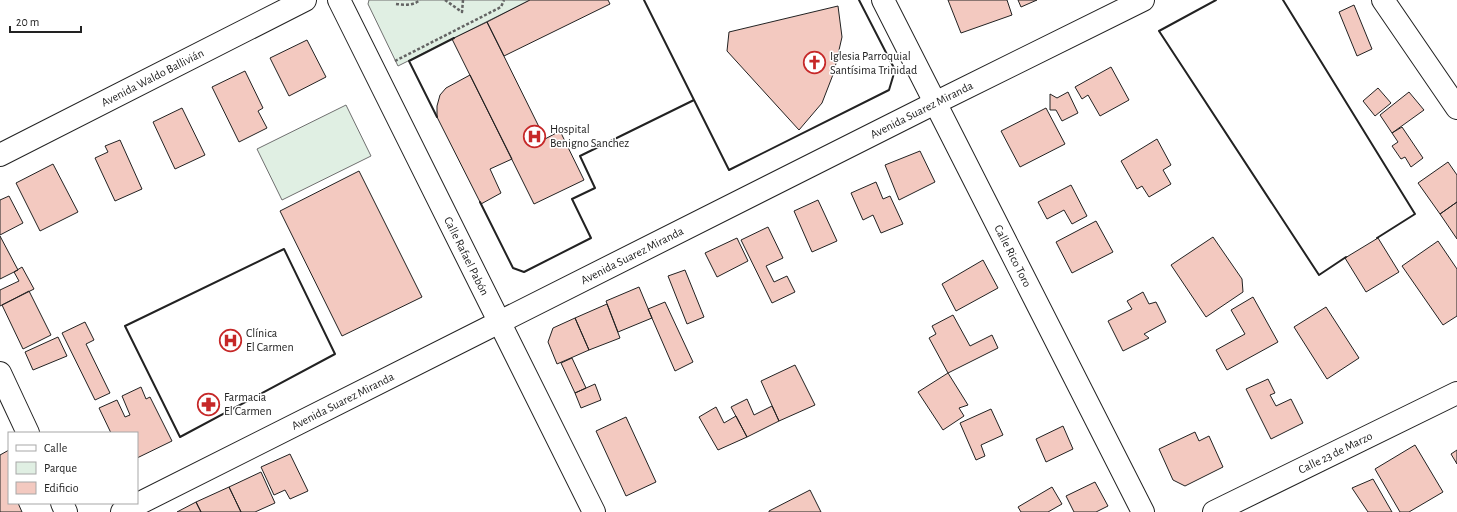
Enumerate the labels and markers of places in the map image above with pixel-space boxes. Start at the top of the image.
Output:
church icon: Iglesia Parroquial Santísima Trinidad [801,50,827,76]
place label: Iglesia Parroquial Santísima Trinidad [830,50,917,76]
hospital icon: Hospital Benigno Sanchez [521,123,547,149]
place label: Hospital Benigno Sanchez [550,123,629,149]
hospital icon: Clínica El Carmen [217,327,243,353]
place label: Clínica El Carmen [246,327,294,353]
pharmacy icon: Farmacia El Carmen [196,391,222,417]
place label: Farmacia El Carmen [224,391,272,417]

